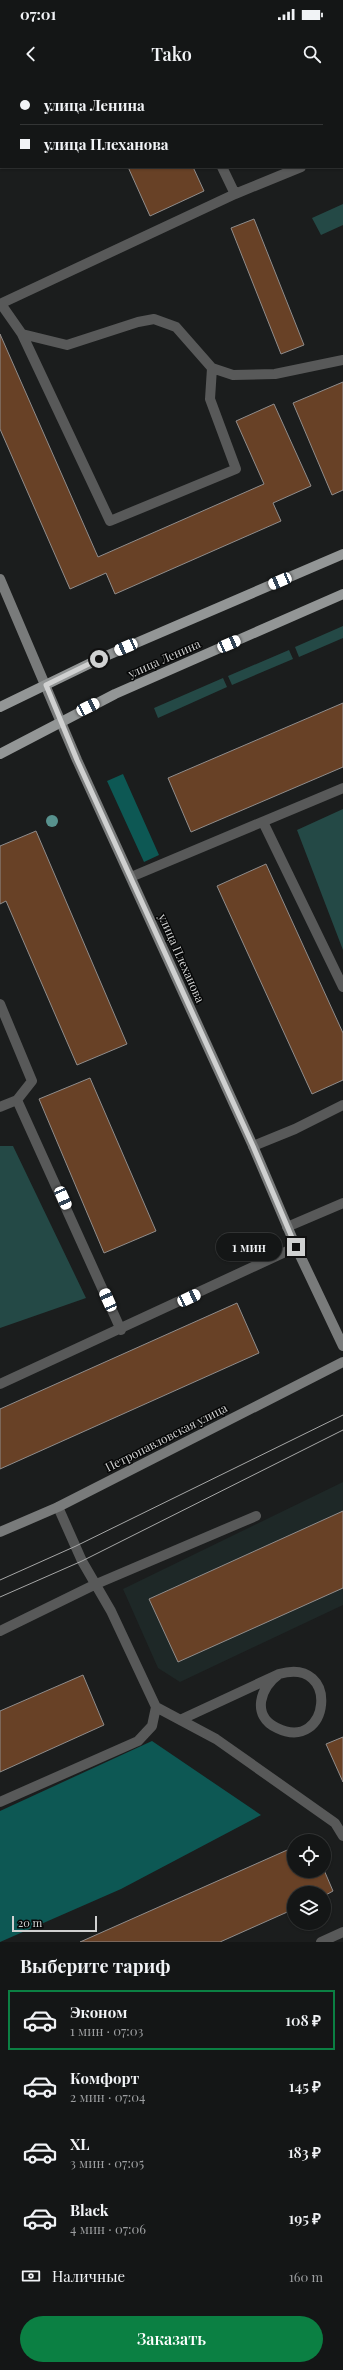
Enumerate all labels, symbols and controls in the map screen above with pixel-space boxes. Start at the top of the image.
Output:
text: 07:01 [20,4,56,24]
text: Tako [151,42,192,66]
icon: back [20,43,42,65]
icon: search [301,43,323,65]
text: улица Ленина [44,95,145,115]
text: улица Плеханова [44,134,169,154]
car [267,571,293,591]
car [216,634,242,654]
street label: улица Ленина [124,635,203,682]
car [113,637,139,657]
route start [90,650,108,668]
car [75,696,101,718]
street label: улица Плеханова [155,910,209,1005]
car [53,1185,73,1211]
callout: 1 мин [216,1233,282,1261]
text: 1 мин [232,1238,266,1255]
route end [287,1238,305,1256]
car [98,1287,118,1313]
car [176,1287,202,1309]
street label: Петропавловская улица [102,1399,230,1475]
map controls [287,1834,331,1930]
button: locate [287,1834,331,1878]
button: layers [287,1886,331,1930]
scale bar [12,1914,97,1933]
text: 20 m [18,1915,42,1930]
text: Выберите тариф [20,1954,170,1978]
icon: car [22,2002,58,2038]
text: Эконом [70,2002,127,2022]
text: 108 ₽ [285,2010,321,2030]
text: 1 мин · 07:03 [70,2022,143,2039]
icon: car [22,2068,58,2104]
text: Комфорт [70,2068,139,2088]
text: 145 ₽ [289,2076,321,2096]
text: 2 мин · 07:04 [70,2088,145,2105]
icon: car [22,2134,58,2170]
text: XL [70,2134,90,2154]
text: 183 ₽ [288,2142,321,2162]
text: 3 мин · 07:05 [70,2154,144,2171]
icon: car [22,2200,58,2236]
text: Black [70,2200,109,2220]
text: 195 ₽ [288,2208,321,2228]
text: 4 мин · 07:06 [70,2220,146,2237]
icon: cash [20,2265,42,2287]
text: Наличные [52,2266,125,2286]
text: 160 m [289,2268,323,2285]
button: Заказать [20,2316,323,2362]

